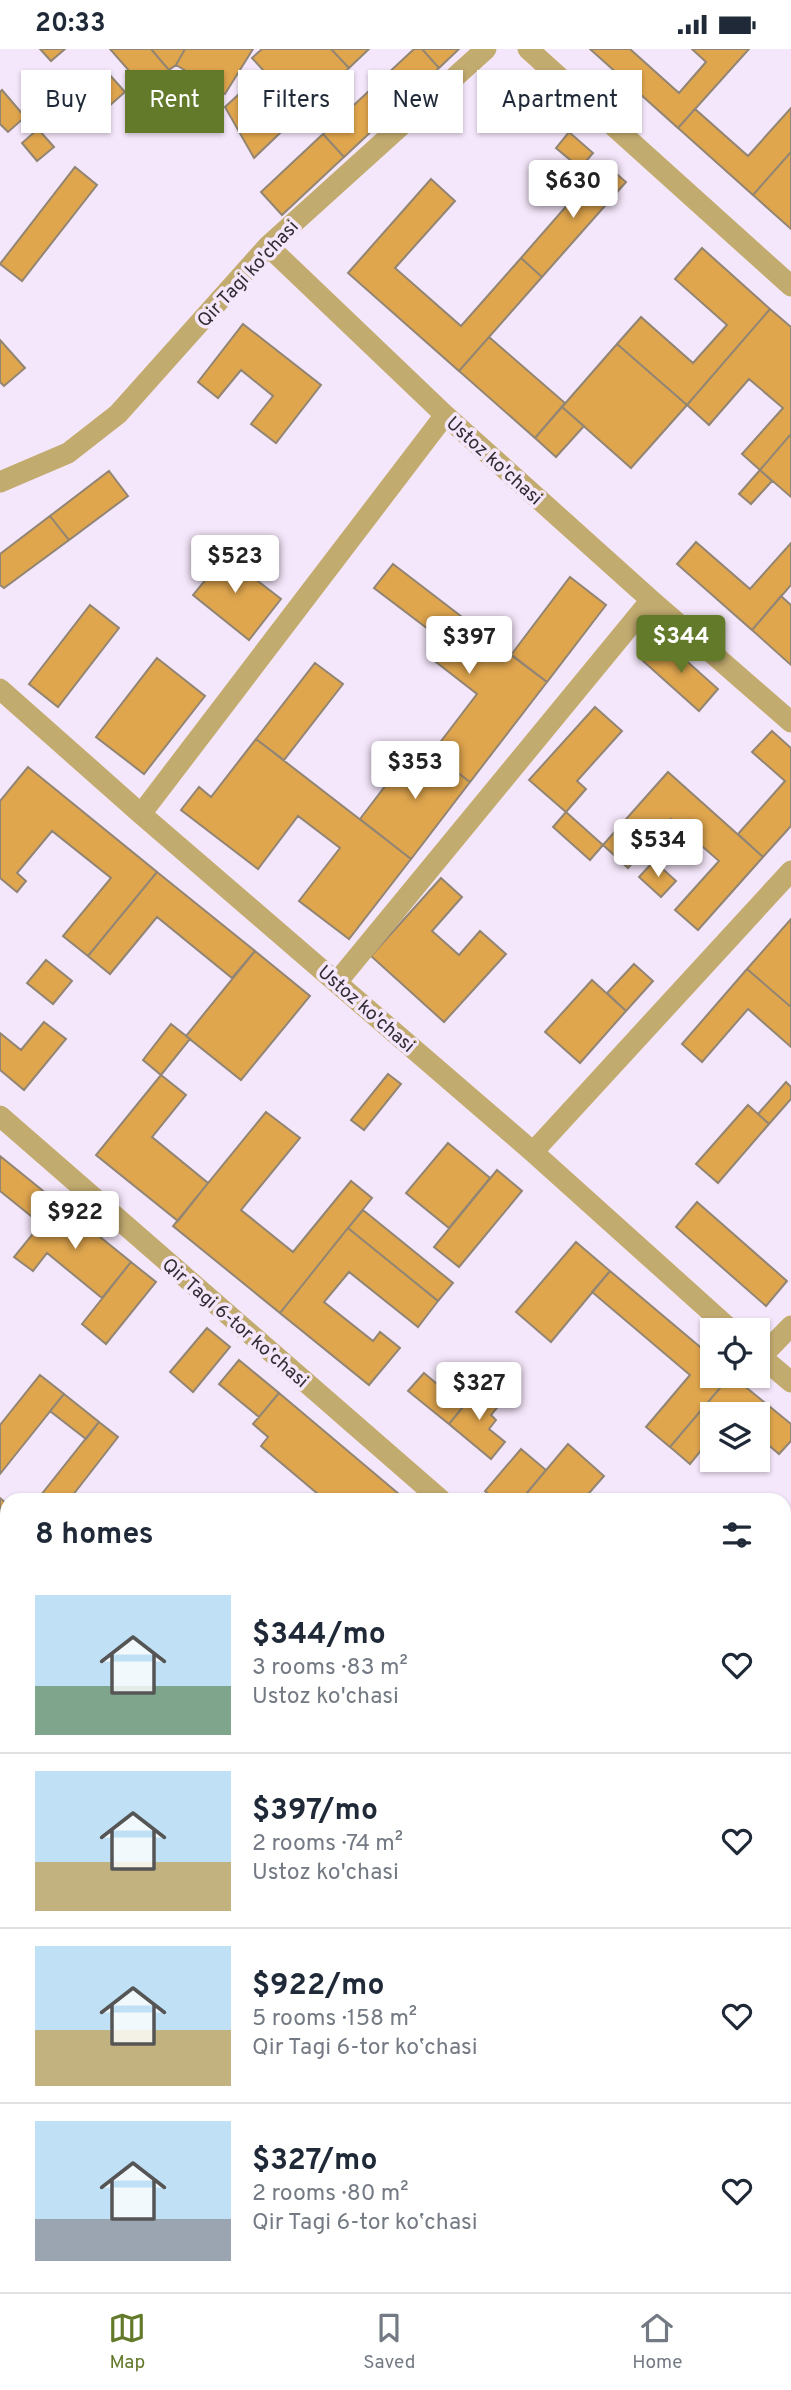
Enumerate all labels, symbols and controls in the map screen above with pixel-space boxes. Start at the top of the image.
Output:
text: 20:33 [35,8,106,41]
chip: Buy [21,70,111,133]
chip: Rent [125,70,224,133]
chip: Filters [238,70,354,133]
chip: New [368,70,463,133]
chip: Apartment [477,70,642,133]
pin: $630 [532,160,614,220]
text: $630 [545,168,601,197]
street label: Qir Tagi ko'chasi [193,216,304,333]
street label: Ustoz ko'chasi [441,412,547,511]
pin: $523 [194,535,276,595]
text: $523 [207,543,263,572]
pin: $344 [640,615,722,675]
pin: $397 [428,617,510,676]
text: $344 [652,623,710,652]
text: $397 [442,624,496,653]
pin: $353 [374,741,456,801]
text: $353 [387,749,443,778]
pin: $534 [617,819,699,879]
text: $534 [630,827,686,856]
street label: Ustoz ko'chasi [312,961,419,1058]
pin: $922 [34,1191,116,1251]
text: $922 [47,1199,103,1228]
street label: Qir Tagi 6-tor koʼchasi [156,1253,313,1394]
map controls [700,1318,770,1472]
button: locate [700,1318,770,1388]
pin: $327 [438,1363,520,1422]
text: $327 [452,1370,506,1399]
button: layers [700,1402,770,1472]
icon: filters [718,1516,756,1554]
text: 8 homes [35,1517,154,1554]
text: $344/mo [252,1617,386,1654]
icon: home [91,1623,175,1707]
icon: heart [718,1646,756,1684]
text: 3 rooms · 83 m² [252,1654,408,1683]
text: Ustoz ko'chasi [252,1683,399,1712]
text: $397/mo [252,1793,378,1830]
icon: home [91,1799,175,1883]
icon: heart [718,1822,756,1860]
text: 2 rooms · 74 m² [252,1830,403,1859]
text: Ustoz ko'chasi [252,1859,399,1888]
text: $922/mo [252,1968,384,2005]
icon: home [91,1974,175,2058]
icon: heart [718,1997,756,2035]
text: 5 rooms · 158 m² [252,2005,417,2034]
text: Qir Tagi 6-tor koʼchasi [252,2034,478,2063]
text: $327/mo [252,2143,378,2180]
icon: home [91,2149,175,2233]
icon: heart [718,2172,756,2210]
text: 2 rooms · 80 m² [252,2180,409,2209]
text: Qir Tagi 6-tor koʼchasi [252,2209,478,2238]
tab: Map [108,2309,146,2375]
tab: Saved [363,2309,415,2375]
tab: Home [632,2309,683,2375]

